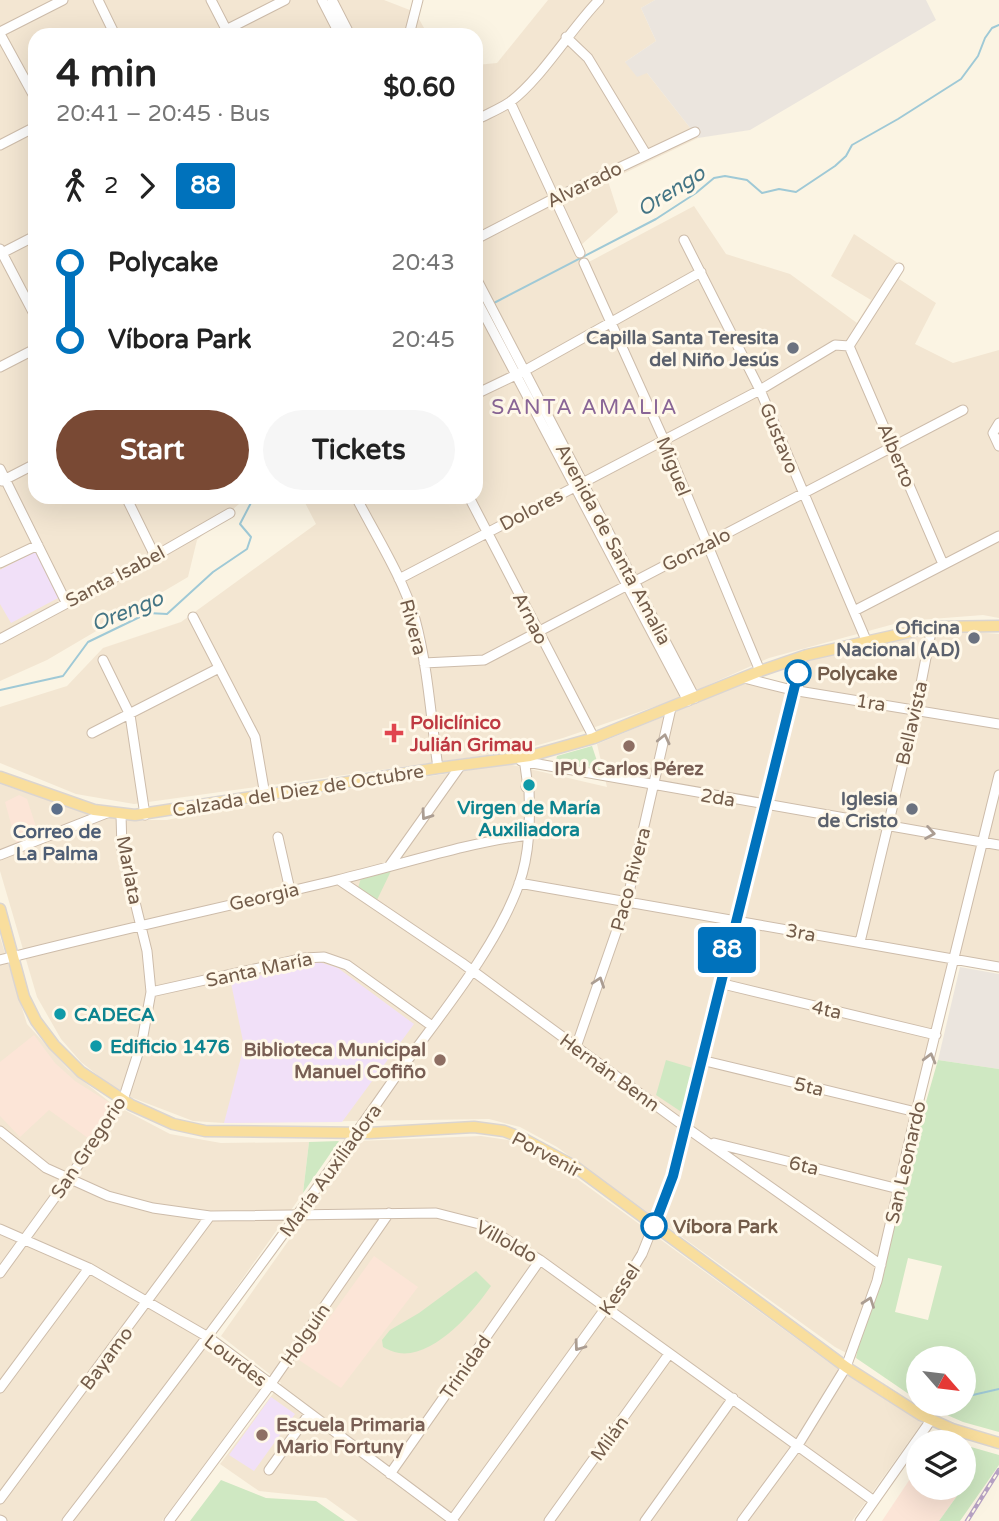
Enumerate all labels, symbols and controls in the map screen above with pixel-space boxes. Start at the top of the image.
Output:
text: 4 min [56,51,157,97]
text: $0.60 [383,72,455,103]
text: 20:41 – 20:45 · Bus [56,100,270,128]
street label: Alvarado [543,157,626,213]
water label: Orengo [633,160,711,222]
icon: walk [56,167,94,205]
icon: forward [128,167,166,205]
text: 88 [190,171,221,200]
text: 2 [104,172,118,200]
text: Polycake [108,247,218,278]
text: 20:43 [391,249,455,277]
text: Víbora Park [108,324,251,355]
text: 20:45 [391,326,455,354]
place label: Capilla Santa Teresita del Niño Jesús [586,327,779,371]
marker: Capilla Santa Teresita del Niño Jesús [785,340,801,356]
district label: SANTA AMALIA [491,395,679,420]
street label: Gustavo [755,400,803,477]
button: Start [56,410,249,490]
button: Tickets [263,410,455,490]
street label: Alberto [873,420,919,491]
street label: Miguel [651,434,695,499]
street label: Avenida de Santa Amalia [551,440,676,649]
street label: Dolores [496,484,567,536]
street label: Gonzalo [659,523,734,576]
street label: Santa Isabel [62,542,169,612]
water label: Orengo [88,585,168,637]
street label: Arnao [508,589,552,648]
street label: Rivera [395,597,431,658]
place label: Oficina Nacional (AD) [836,617,960,661]
marker: Oficina Nacional (AD) [966,630,982,646]
marker: Polycake [785,660,811,686]
place label: Polycake [817,663,898,686]
street label: Bellavista [892,679,932,767]
street label: 1ra [854,690,887,716]
place label: Policlínico Julián Grimau [409,712,533,756]
marker: Policlínico Julián Grimau [384,723,404,743]
one-way arrow [656,733,671,745]
marker: IPU Carlos Pérez [621,738,637,754]
place label: IPU Carlos Pérez [554,758,704,780]
street label: Calzada del Diez de Octubre [171,760,425,822]
marker: Virgen de María Auxiliadora [521,777,537,793]
street label: 2da [699,784,737,812]
place label: Iglesia de Cristo [818,788,898,832]
place label: Virgen de María Auxiliadora [457,797,601,841]
marker: Correo de La Palma [49,801,65,817]
marker: Iglesia de Cristo [904,801,920,817]
one-way arrow [422,807,434,820]
place label: Correo de La Palma [13,821,102,865]
one-way arrow [924,824,936,839]
street label: Paco Rivera [607,825,655,933]
street label: Marlata [112,834,146,906]
street label: Georgia [227,878,301,916]
street label: 3ra [784,920,817,946]
line badge: 88 [696,927,758,973]
text: 88 [712,935,742,964]
street label: Santa María [204,948,314,992]
one-way arrow [591,977,605,989]
street label: 4ta [810,996,844,1024]
place label: CADECA [74,1004,155,1026]
marker: CADECA [52,1006,68,1022]
street label: Hernán Benn [555,1029,664,1116]
place label: Edificio 1476 [110,1036,230,1058]
marker: Edificio 1476 [88,1038,104,1054]
place label: Biblioteca Municipal Manuel Cofiño [243,1039,426,1083]
marker: Biblioteca Municipal Manuel Cofiño [432,1052,448,1068]
one-way arrow [922,1052,936,1064]
street label: 5ta [792,1073,826,1101]
street label: San Gregorio [47,1092,131,1203]
street label: San Leonardo [881,1099,931,1226]
street label: María Auxiliadora [275,1100,386,1241]
street label: Porvenir [508,1127,586,1183]
street label: 6ta [787,1152,821,1180]
marker: Víbora Park [641,1213,667,1239]
street label: Villoldo [472,1216,541,1268]
place label: Víbora Park [673,1216,778,1238]
street label: Kessel [595,1260,645,1319]
one-way arrow [861,1297,875,1309]
street label: Holguín [277,1299,335,1370]
street label: Bayamo [76,1323,138,1395]
street label: Lourdes [200,1330,271,1392]
street label: Trinidad [436,1331,496,1404]
one-way arrow [575,1338,587,1351]
north arrow [906,1346,976,1416]
map controls [906,1346,976,1500]
street label: Milán [586,1412,633,1465]
place label: Escuela Primaria Mario Fortuny [276,1414,425,1459]
marker: Escuela Primaria Mario Fortuny [254,1427,270,1443]
button: layers [906,1430,976,1500]

